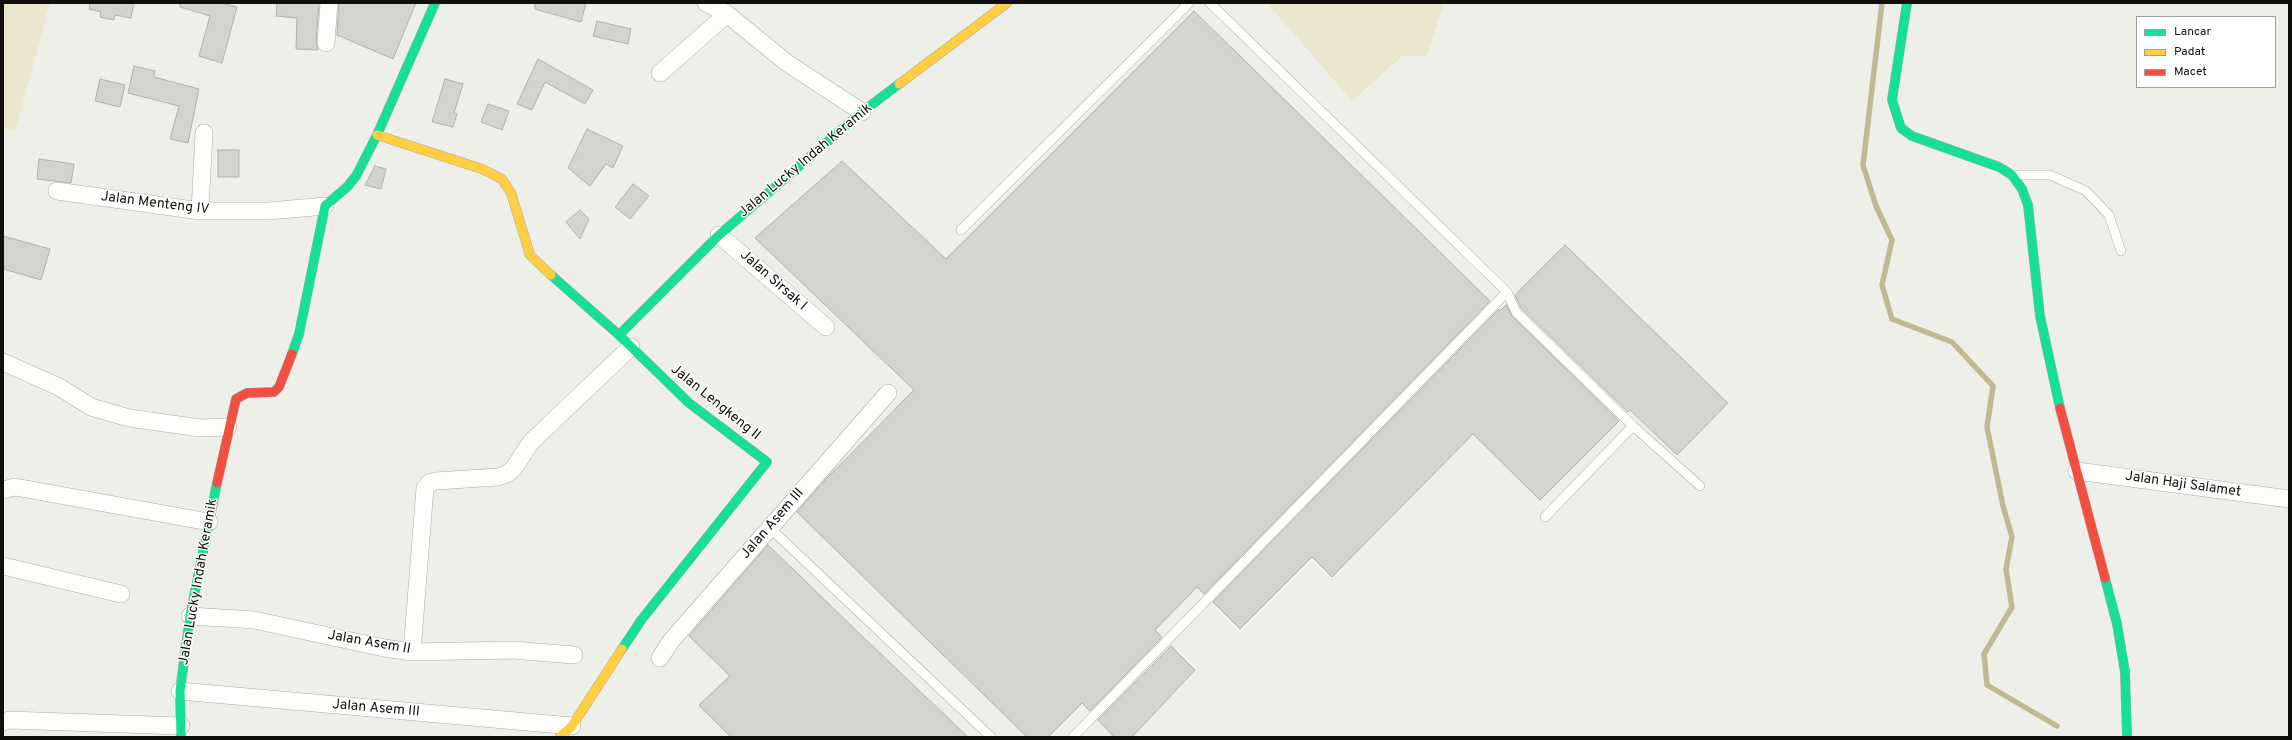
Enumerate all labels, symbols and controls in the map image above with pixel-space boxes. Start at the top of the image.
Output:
legend [2136,16,2276,88]
text: Lancar [2174,24,2211,40]
text: Padat [2174,44,2205,60]
text: Macet [2174,64,2207,80]
street label: Jalan Lucky Indah Keramik [736,100,876,222]
street label: Jalan Menteng IV [100,189,210,219]
street label: Jalan Sirsak I [736,247,810,315]
street label: Jalan Lengkeng II [667,362,763,444]
street label: Jalan Haji Salamet [2124,469,2242,501]
street label: Jalan Asem III [738,485,808,563]
street label: Jalan Lucky Indah Keramik [176,498,222,666]
street label: Jalan Asem II [326,627,412,659]
street label: Jalan Asem III [332,697,420,721]

